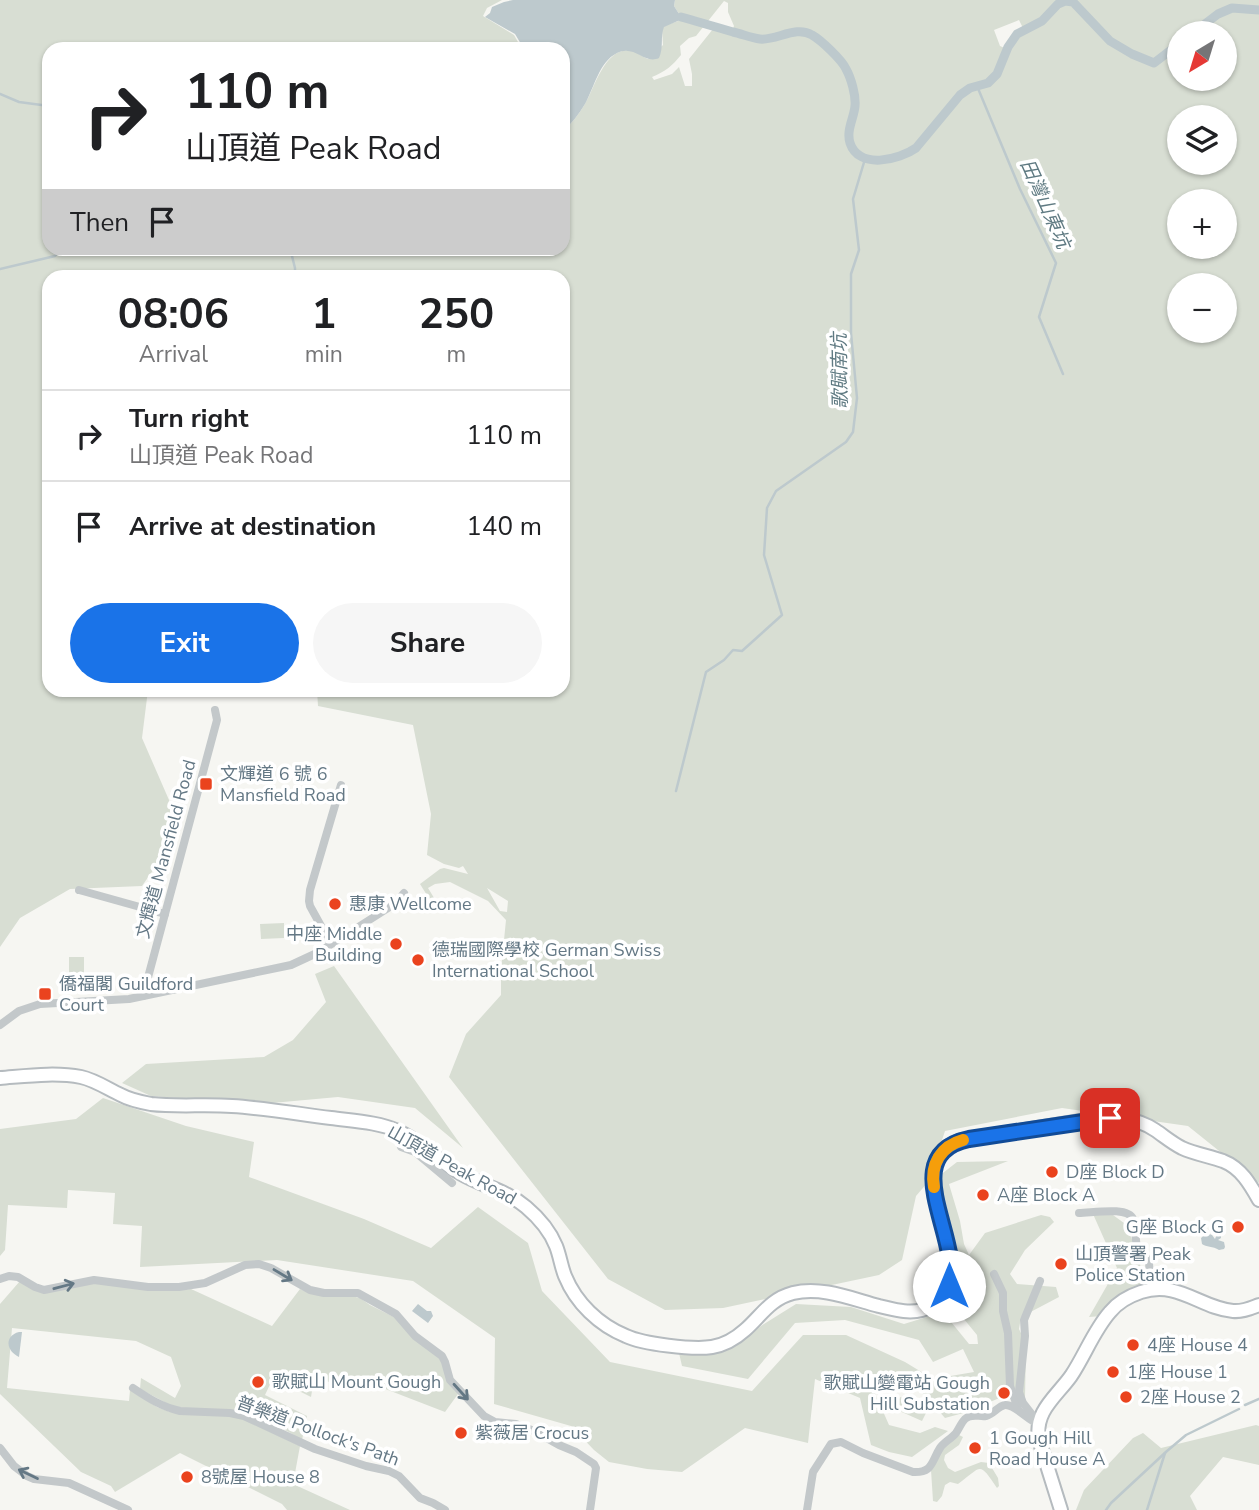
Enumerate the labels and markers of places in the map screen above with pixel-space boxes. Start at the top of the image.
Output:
place label: 文輝道 6 號 6 Mansfield Road [220,762,346,807]
marker: 文輝道 6 號 6 Mansfield Road [198,776,214,792]
place label: 惠康 Wellcome [349,892,472,916]
marker: 惠康 Wellcome [327,896,343,912]
place label: 中座 Middle Building [286,922,382,967]
marker: 中座 Middle Building [388,936,404,952]
place label: 德瑞國際學校 German Swiss International School [432,938,661,983]
marker: 德瑞國際學校 German Swiss International School [410,952,426,968]
place label: 僑福閣 Guildford Court [59,972,193,1017]
marker: 僑福閣 Guildford Court [37,986,53,1002]
pin [1080,1088,1140,1148]
place label: D座 Block D [1066,1160,1165,1184]
marker: D座 Block D [1044,1164,1060,1180]
place label: A座 Block A [997,1183,1095,1207]
marker: A座 Block A [975,1187,991,1203]
place label: G座 Block G [1126,1215,1224,1239]
marker: G座 Block G [1230,1219,1246,1235]
place label: 山頂警署 Peak Police Station [1075,1242,1192,1287]
marker: 山頂警署 Peak Police Station [1053,1256,1069,1272]
place label: 4座 House 4 [1147,1333,1248,1357]
marker: 4座 House 4 [1125,1337,1141,1353]
place label: 1座 House 1 [1127,1360,1228,1384]
marker: 1座 House 1 [1105,1364,1121,1380]
place label: 歌賦山 Mount Gough [272,1370,441,1394]
place label: 歌賦山變電站 Gough Hill Substation [823,1371,990,1416]
marker: 歌賦山 Mount Gough [250,1374,266,1390]
marker: 歌賦山變電站 Gough Hill Substation [996,1385,1012,1401]
place label: 2座 House 2 [1140,1385,1241,1409]
marker: 2座 House 2 [1118,1389,1134,1405]
place label: 紫薇居 Crocus [475,1421,589,1445]
marker: 紫薇居 Crocus [453,1425,469,1441]
place label: 1 Gough Hill Road House A [989,1426,1105,1471]
marker: 1 Gough Hill Road House A [967,1440,983,1456]
place label: 8號屋 House 8 [201,1465,320,1489]
marker: 8號屋 House 8 [179,1469,195,1485]

